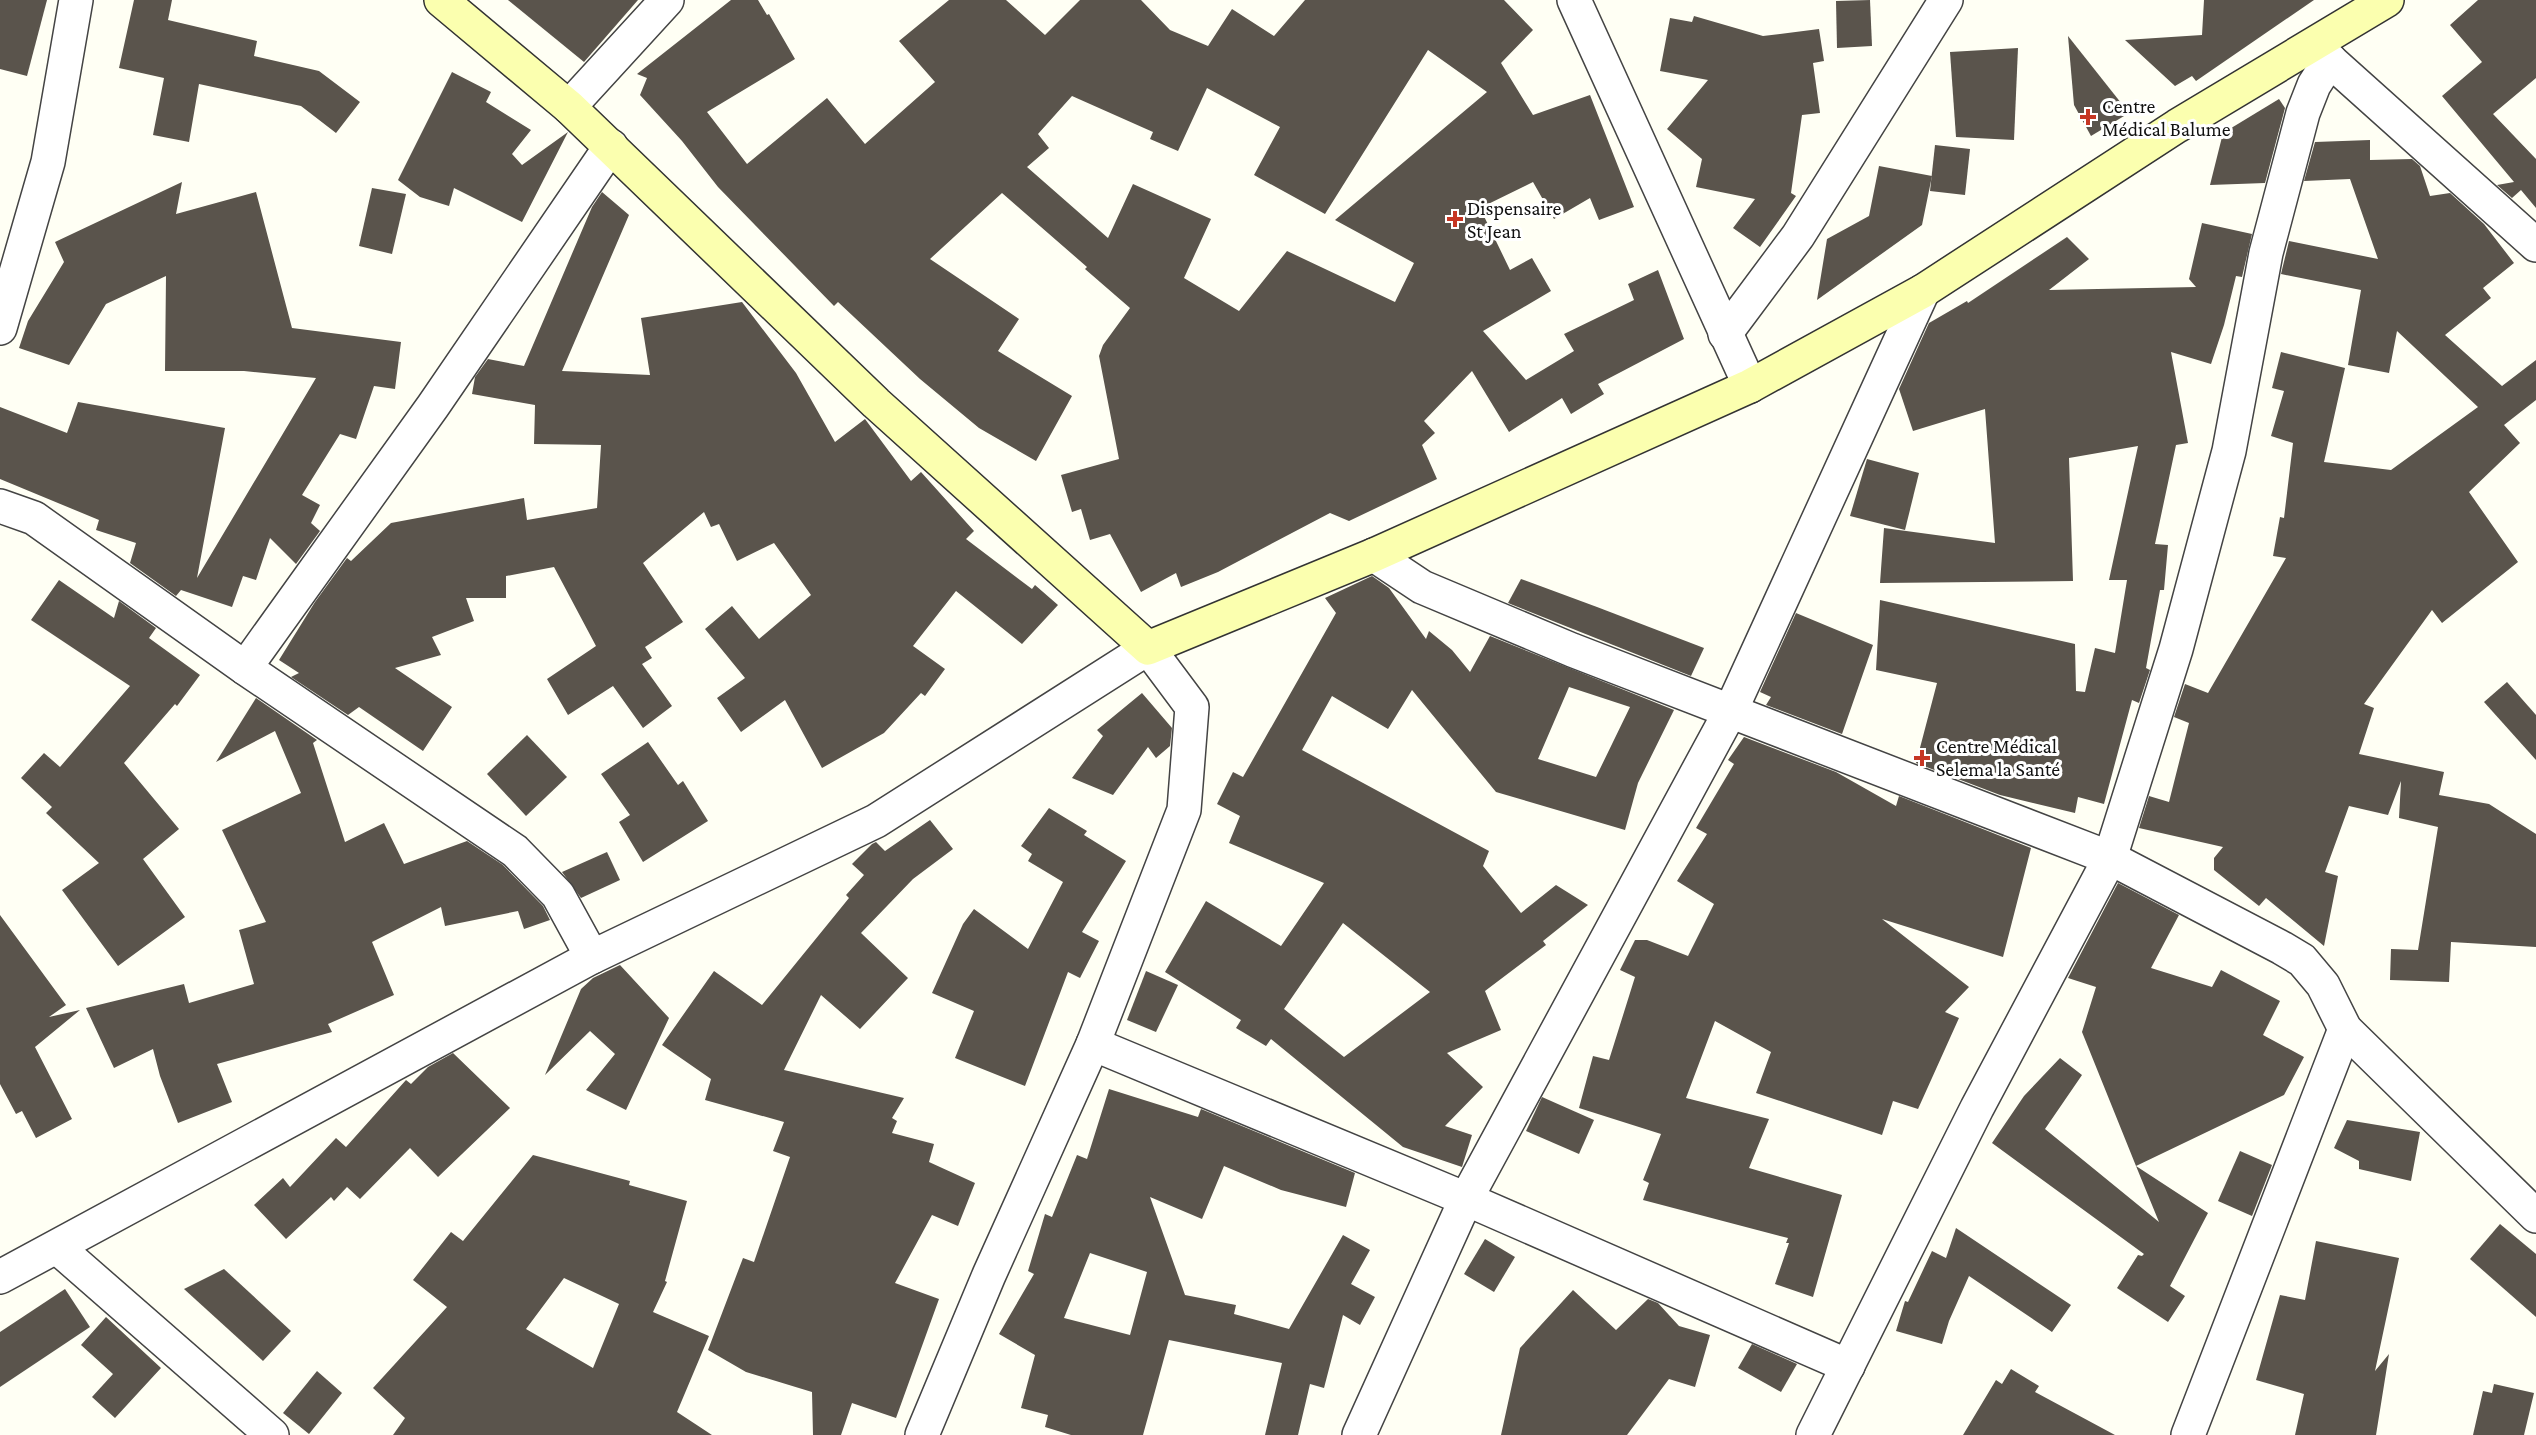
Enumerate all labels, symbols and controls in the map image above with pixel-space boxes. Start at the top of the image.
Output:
place label: Centre Médical Balume [2102,95,2231,140]
marker: Centre Médical Balume [2079,108,2097,126]
place label: Dispensaire St Jean [1467,197,1561,243]
marker: Dispensaire St Jean [1448,212,1462,226]
place label: Centre Médical Selema la Santé [1936,735,2060,780]
marker: Centre Médical Selema la Santé [1913,749,1931,767]

